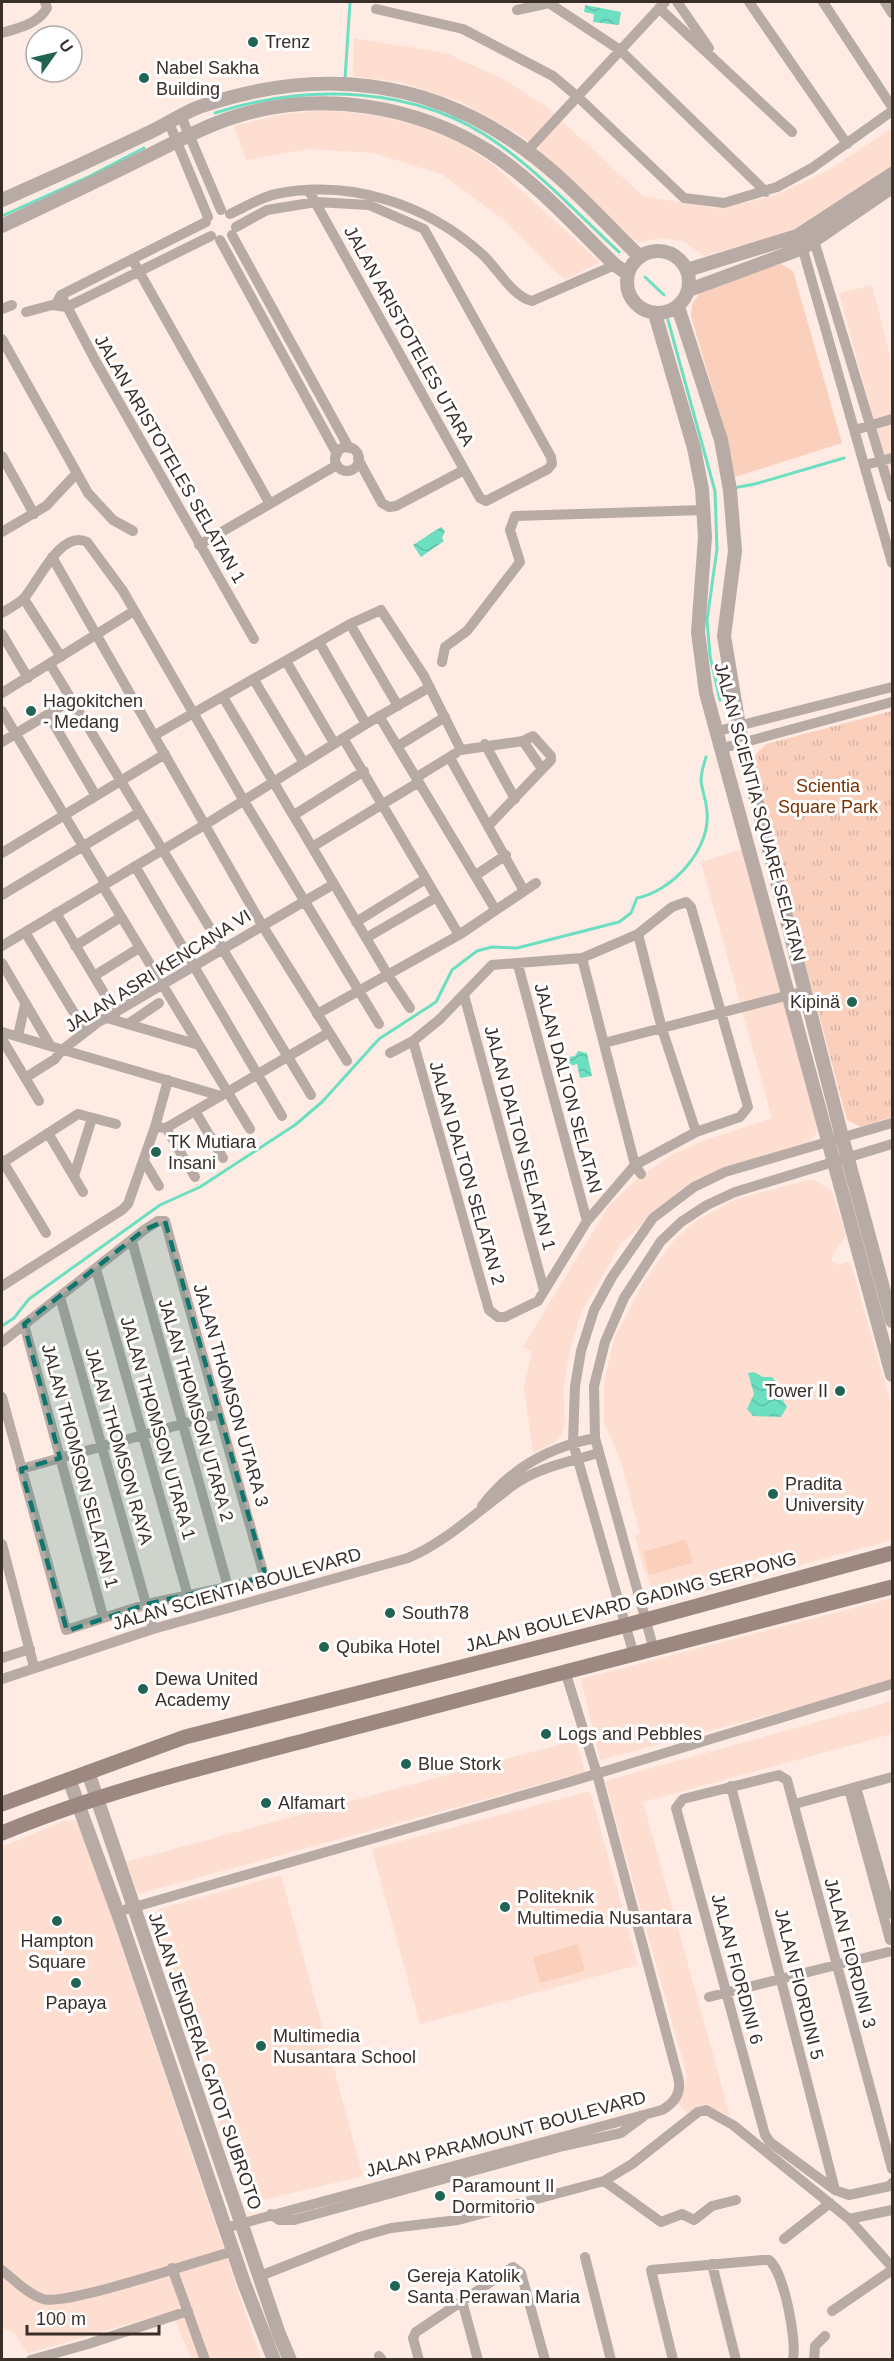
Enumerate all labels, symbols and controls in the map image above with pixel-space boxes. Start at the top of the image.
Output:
north arrow [24,24,84,84]
place label: Trenz [265,32,310,52]
marker: Trenz [246,35,260,49]
text: U [56,36,76,55]
place label: Nabel Sakha Building [156,58,260,99]
marker: Nabel Sakha Building [137,71,151,85]
street label: JALAN ARISTOTELES UTARA [340,223,478,449]
street label: JALAN ARISTOTELES SELATAN 1 [91,331,249,587]
street label: JALAN SCIENTIA SQUARE SELATAN [710,660,810,964]
place label: Hagokitchen - Medang [43,691,143,732]
marker: Hagokitchen - Medang [24,704,38,718]
park label: Scientia Square Park [778,776,879,817]
street label: JALAN ASRI KENCANA VI [62,906,254,1036]
street label: JALAN DALTON SELATAN [530,981,606,1195]
place label: Kipinä [790,992,841,1012]
marker: Kipinä [845,995,859,1009]
street label: JALAN DALTON SELATAN 1 [480,1023,560,1253]
street label: JALAN DALTON SELATAN 2 [425,1059,509,1287]
place label: TK Mutiara Insani [168,1132,257,1173]
marker: TK Mutiara Insani [149,1145,163,1159]
street label: JALAN THOMSON UTARA 3 [189,1281,273,1509]
street label: JALAN THOMSON UTARA 2 [154,1296,238,1524]
street label: JALAN THOMSON UTARA 1 [116,1314,200,1542]
street label: JALAN THOMSON SELATAN 1 [38,1342,122,1590]
street label: JALAN THOMSON RAYA [81,1345,157,1547]
place label: Tower II [765,1381,828,1401]
marker: Tower II [833,1384,847,1398]
place label: Pradita University [785,1474,864,1515]
marker: Pradita University [766,1487,780,1501]
street label: JALAN SCIENTIA BOULEVARD [110,1544,364,1634]
street label: JALAN BOULEVARD GADING SERPONG [463,1548,799,1656]
place label: South78 [402,1603,469,1623]
marker: South78 [383,1606,397,1620]
place label: Qubika Hotel [336,1637,440,1657]
marker: Qubika Hotel [317,1640,331,1654]
place label: Dewa United Academy [155,1669,258,1710]
marker: Dewa United Academy [136,1682,150,1696]
place label: Logs and Pebbles [558,1724,702,1744]
marker: Logs and Pebbles [539,1727,553,1741]
place label: Blue Stork [418,1754,502,1774]
marker: Blue Stork [399,1757,413,1771]
place label: Alfamart [278,1793,345,1813]
marker: Alfamart [259,1796,273,1810]
street label: JALAN FIORDINI 3 [820,1876,880,2030]
place label: Politeknik Multimedia Nusantara [517,1887,693,1928]
street label: JALAN FIORDINI 6 [707,1892,767,2046]
marker: Politeknik Multimedia Nusantara [498,1900,512,1914]
street label: JALAN FIORDINI 5 [771,1906,827,2062]
street label: JALAN JENDERAL GATOT SUBROTO [145,1910,265,2212]
marker: Hampton Square [50,1914,64,1928]
place label: Hampton Square [20,1931,94,1972]
marker: Papaya [69,1976,83,1990]
place label: Papaya [45,1993,108,2013]
place label: Multimedia Nusantara School [273,2026,416,2067]
marker: Multimedia Nusantara School [254,2039,268,2053]
street label: JALAN PARAMOUNT BOULEVARD [364,2087,648,2181]
place label: Paramount Il Dormitorio [452,2176,554,2217]
marker: Paramount Il Dormitorio [433,2189,447,2203]
place label: Gereja Katolik Santa Perawan Maria [407,2266,581,2307]
marker: Gereja Katolik Santa Perawan Maria [388,2279,402,2293]
scale bar [27,2298,159,2336]
text: 100 m [36,2309,86,2329]

